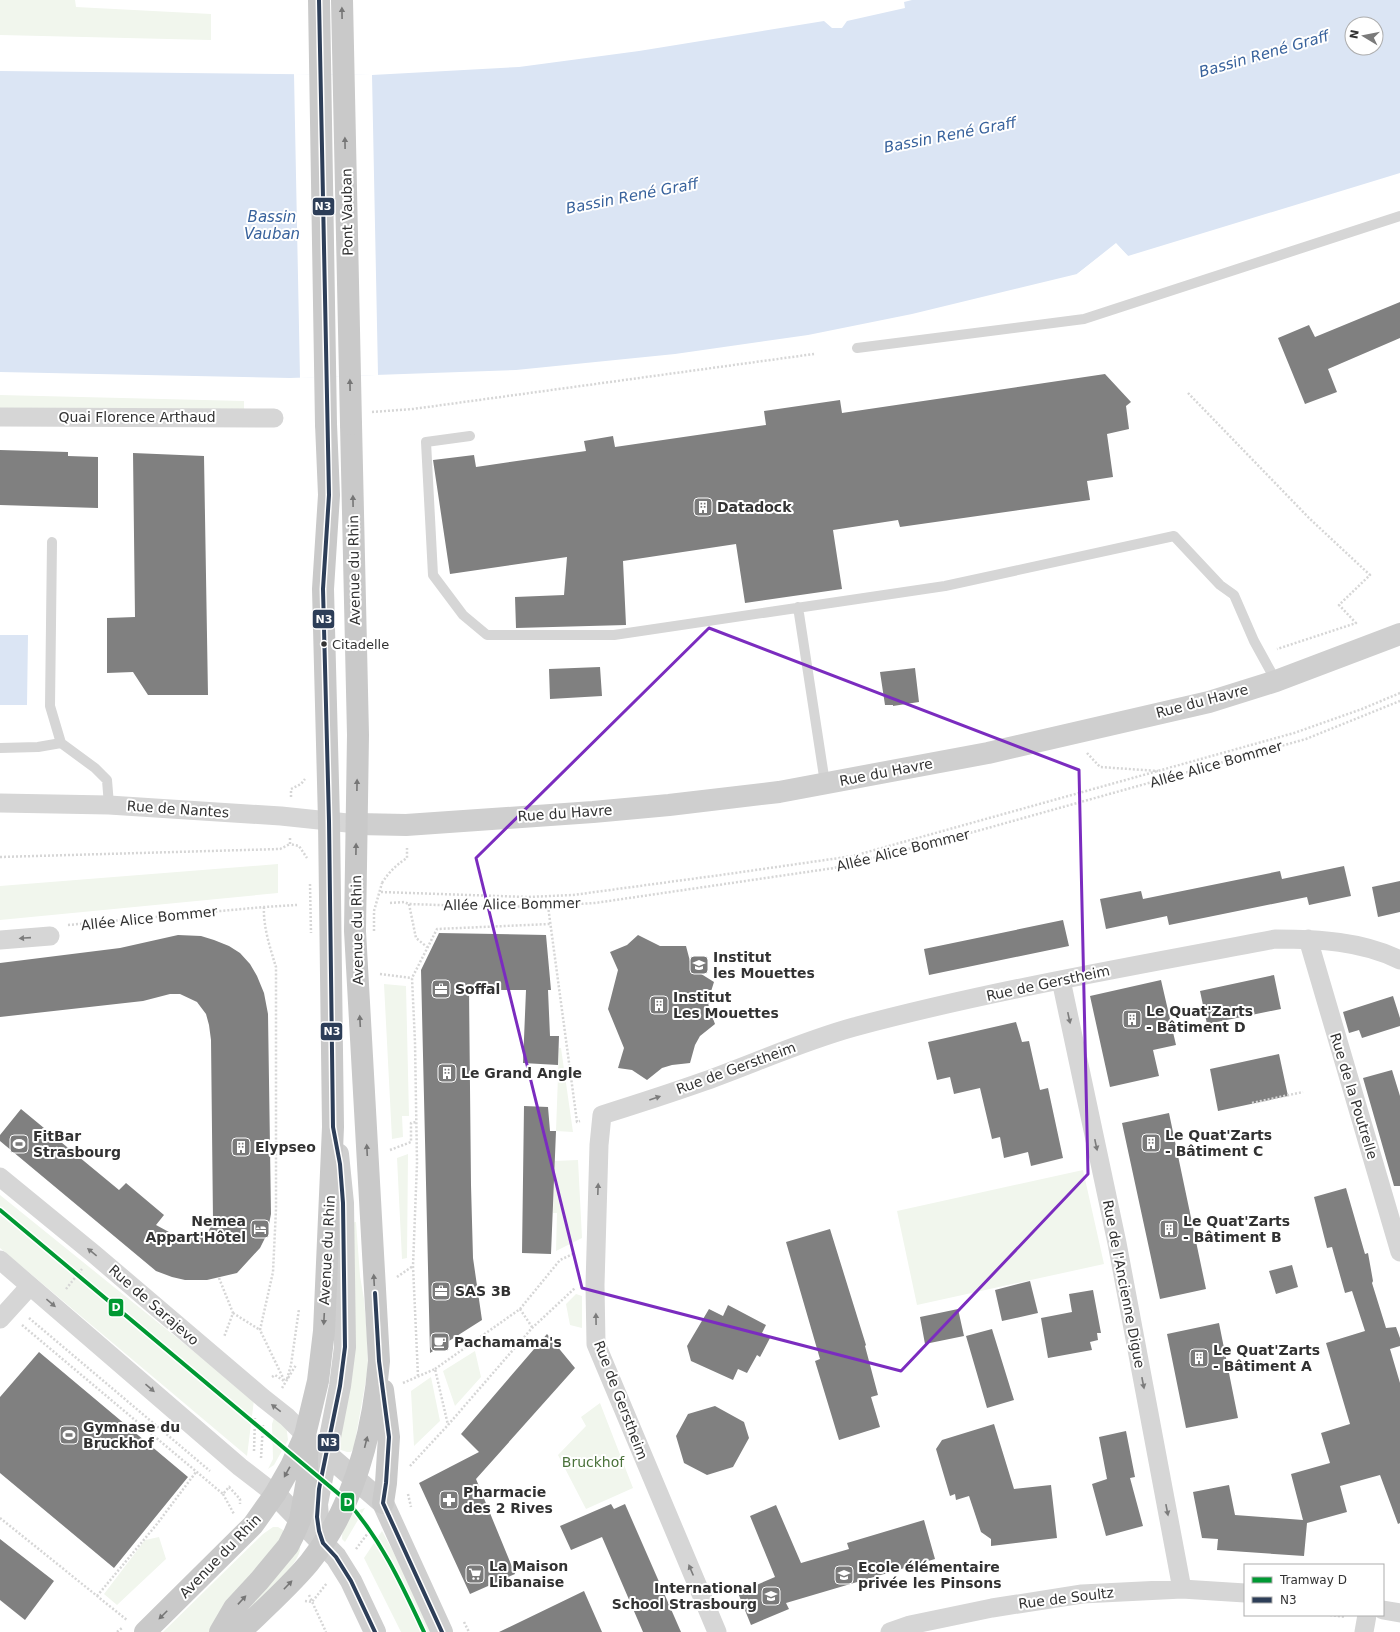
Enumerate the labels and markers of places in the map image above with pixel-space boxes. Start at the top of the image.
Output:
building icon: Datadock [692,496,714,518]
place label: Datadock [717,499,792,515]
place label: Citadelle [332,637,389,652]
marker: Citadelle [319,639,329,649]
place label: Institut les Mouettes [713,949,815,981]
school or university icon: Institut les Mouettes [688,954,710,976]
office icon: Soffal [430,978,452,1000]
place label: Soffal [455,981,500,997]
place label: Institut Les Mouettes [673,989,779,1021]
building icon: Institut Les Mouettes [648,994,670,1016]
place label: Le Quat'Zarts - Bâtiment D [1146,1003,1253,1035]
building icon: Le Quat'Zarts - Bâtiment D [1121,1008,1143,1030]
building icon: Le Grand Angle [436,1062,458,1084]
place label: Le Grand Angle [461,1065,582,1081]
place label: Le Quat'Zarts - Bâtiment C [1165,1127,1272,1159]
place label: FitBar Strasbourg [33,1128,121,1160]
building icon: Le Quat'Zarts - Bâtiment C [1140,1132,1162,1154]
sports icon: FitBar Strasbourg [8,1133,30,1155]
building icon: Elypseo [230,1136,252,1158]
place label: Elypseo [255,1139,316,1155]
place label: Nemea Appart'Hôtel [145,1213,246,1245]
place label: Le Quat'Zarts - Bâtiment B [1183,1213,1290,1245]
hotel icon: Nemea Appart'Hôtel [249,1218,271,1240]
building icon: Le Quat'Zarts - Bâtiment B [1158,1218,1180,1240]
office icon: SAS 3B [430,1280,452,1302]
place label: SAS 3B [455,1283,511,1299]
cafe icon: Pachamama's [429,1331,451,1353]
place label: Pachamama's [454,1334,562,1350]
place label: Le Quat'Zarts - Bâtiment A [1213,1342,1320,1374]
building icon: Le Quat'Zarts - Bâtiment A [1188,1347,1210,1369]
place label: Gymnase du Bruckhof [83,1419,180,1451]
sports icon: Gymnase du Bruckhof [58,1424,80,1446]
place label: Pharmacie des 2 Rives [463,1484,553,1516]
pharmacy icon: Pharmacie des 2 Rives [438,1489,460,1511]
place label: La Maison Libanaise [489,1558,568,1590]
place label: Ecole élémentaire privée les Pinsons [858,1559,1002,1591]
supermarket icon: La Maison Libanaise [464,1563,486,1585]
school or university icon: Ecole élémentaire privée les Pinsons [833,1564,855,1586]
place label: International School Strasbourg [612,1580,757,1612]
school or university icon: International School Strasbourg [760,1585,782,1607]

